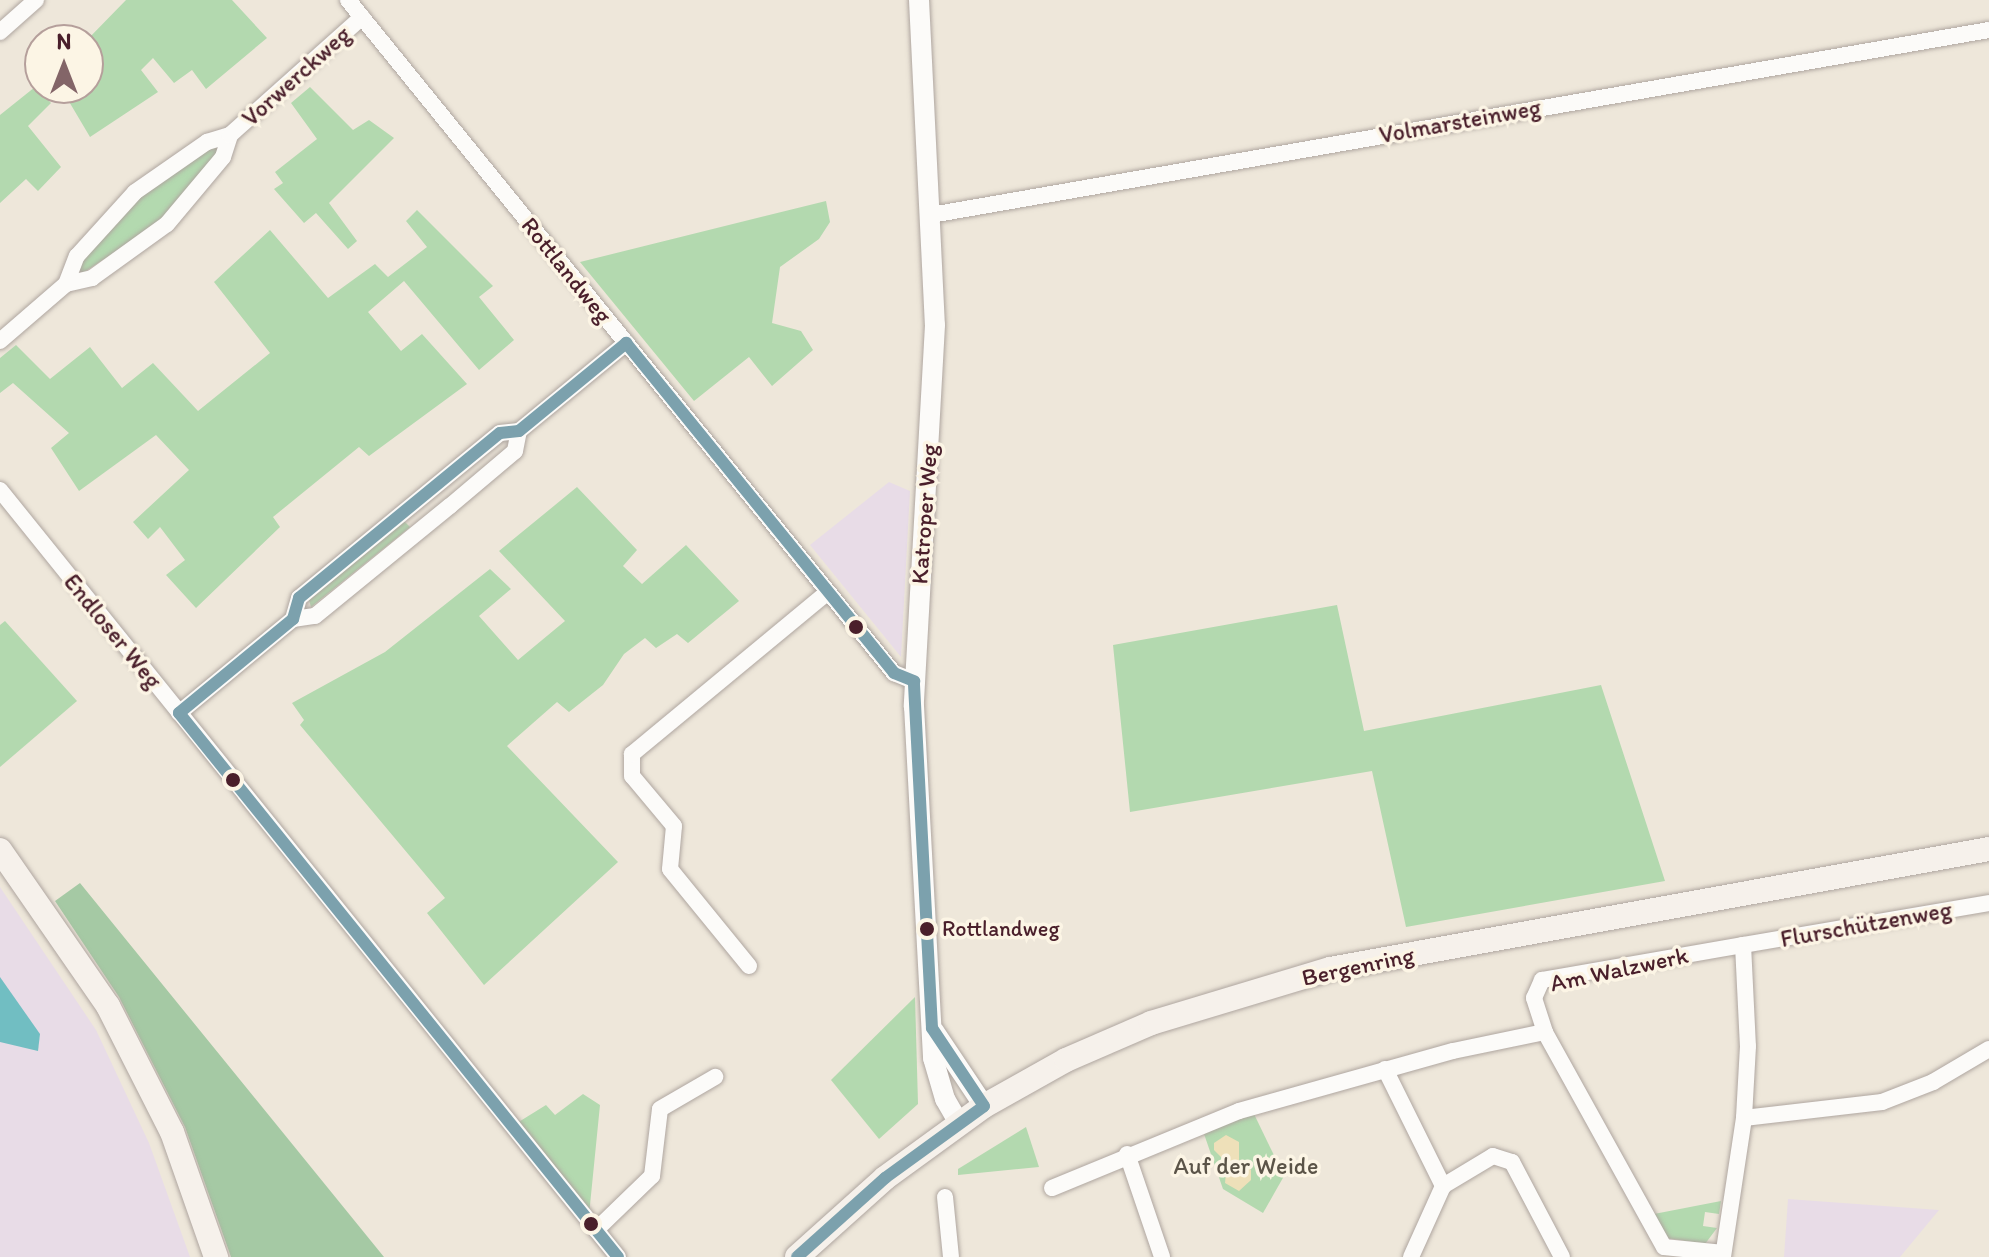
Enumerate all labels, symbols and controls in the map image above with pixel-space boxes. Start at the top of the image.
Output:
street label: Vorwerckweg [236,20,356,132]
north arrow [24,24,104,104]
text: N [57,28,71,55]
street label: Volmarsteinweg [1377,93,1543,149]
street label: Rottlandweg [515,211,619,329]
street label: Katroper Weg [905,443,943,585]
street label: Endloser Weg [58,568,168,694]
unlabelled marker [848,619,864,635]
unlabelled marker [225,772,241,788]
street label: Flurschützenweg [1778,895,1954,953]
place label: Rottlandweg [942,916,1060,942]
marker: Rottlandweg [919,921,935,937]
street label: Bergenring [1299,940,1417,992]
street label: Am Walzwerk [1547,940,1691,998]
park label: Auf der Weide [1174,1152,1318,1180]
unlabelled marker [583,1216,599,1232]

